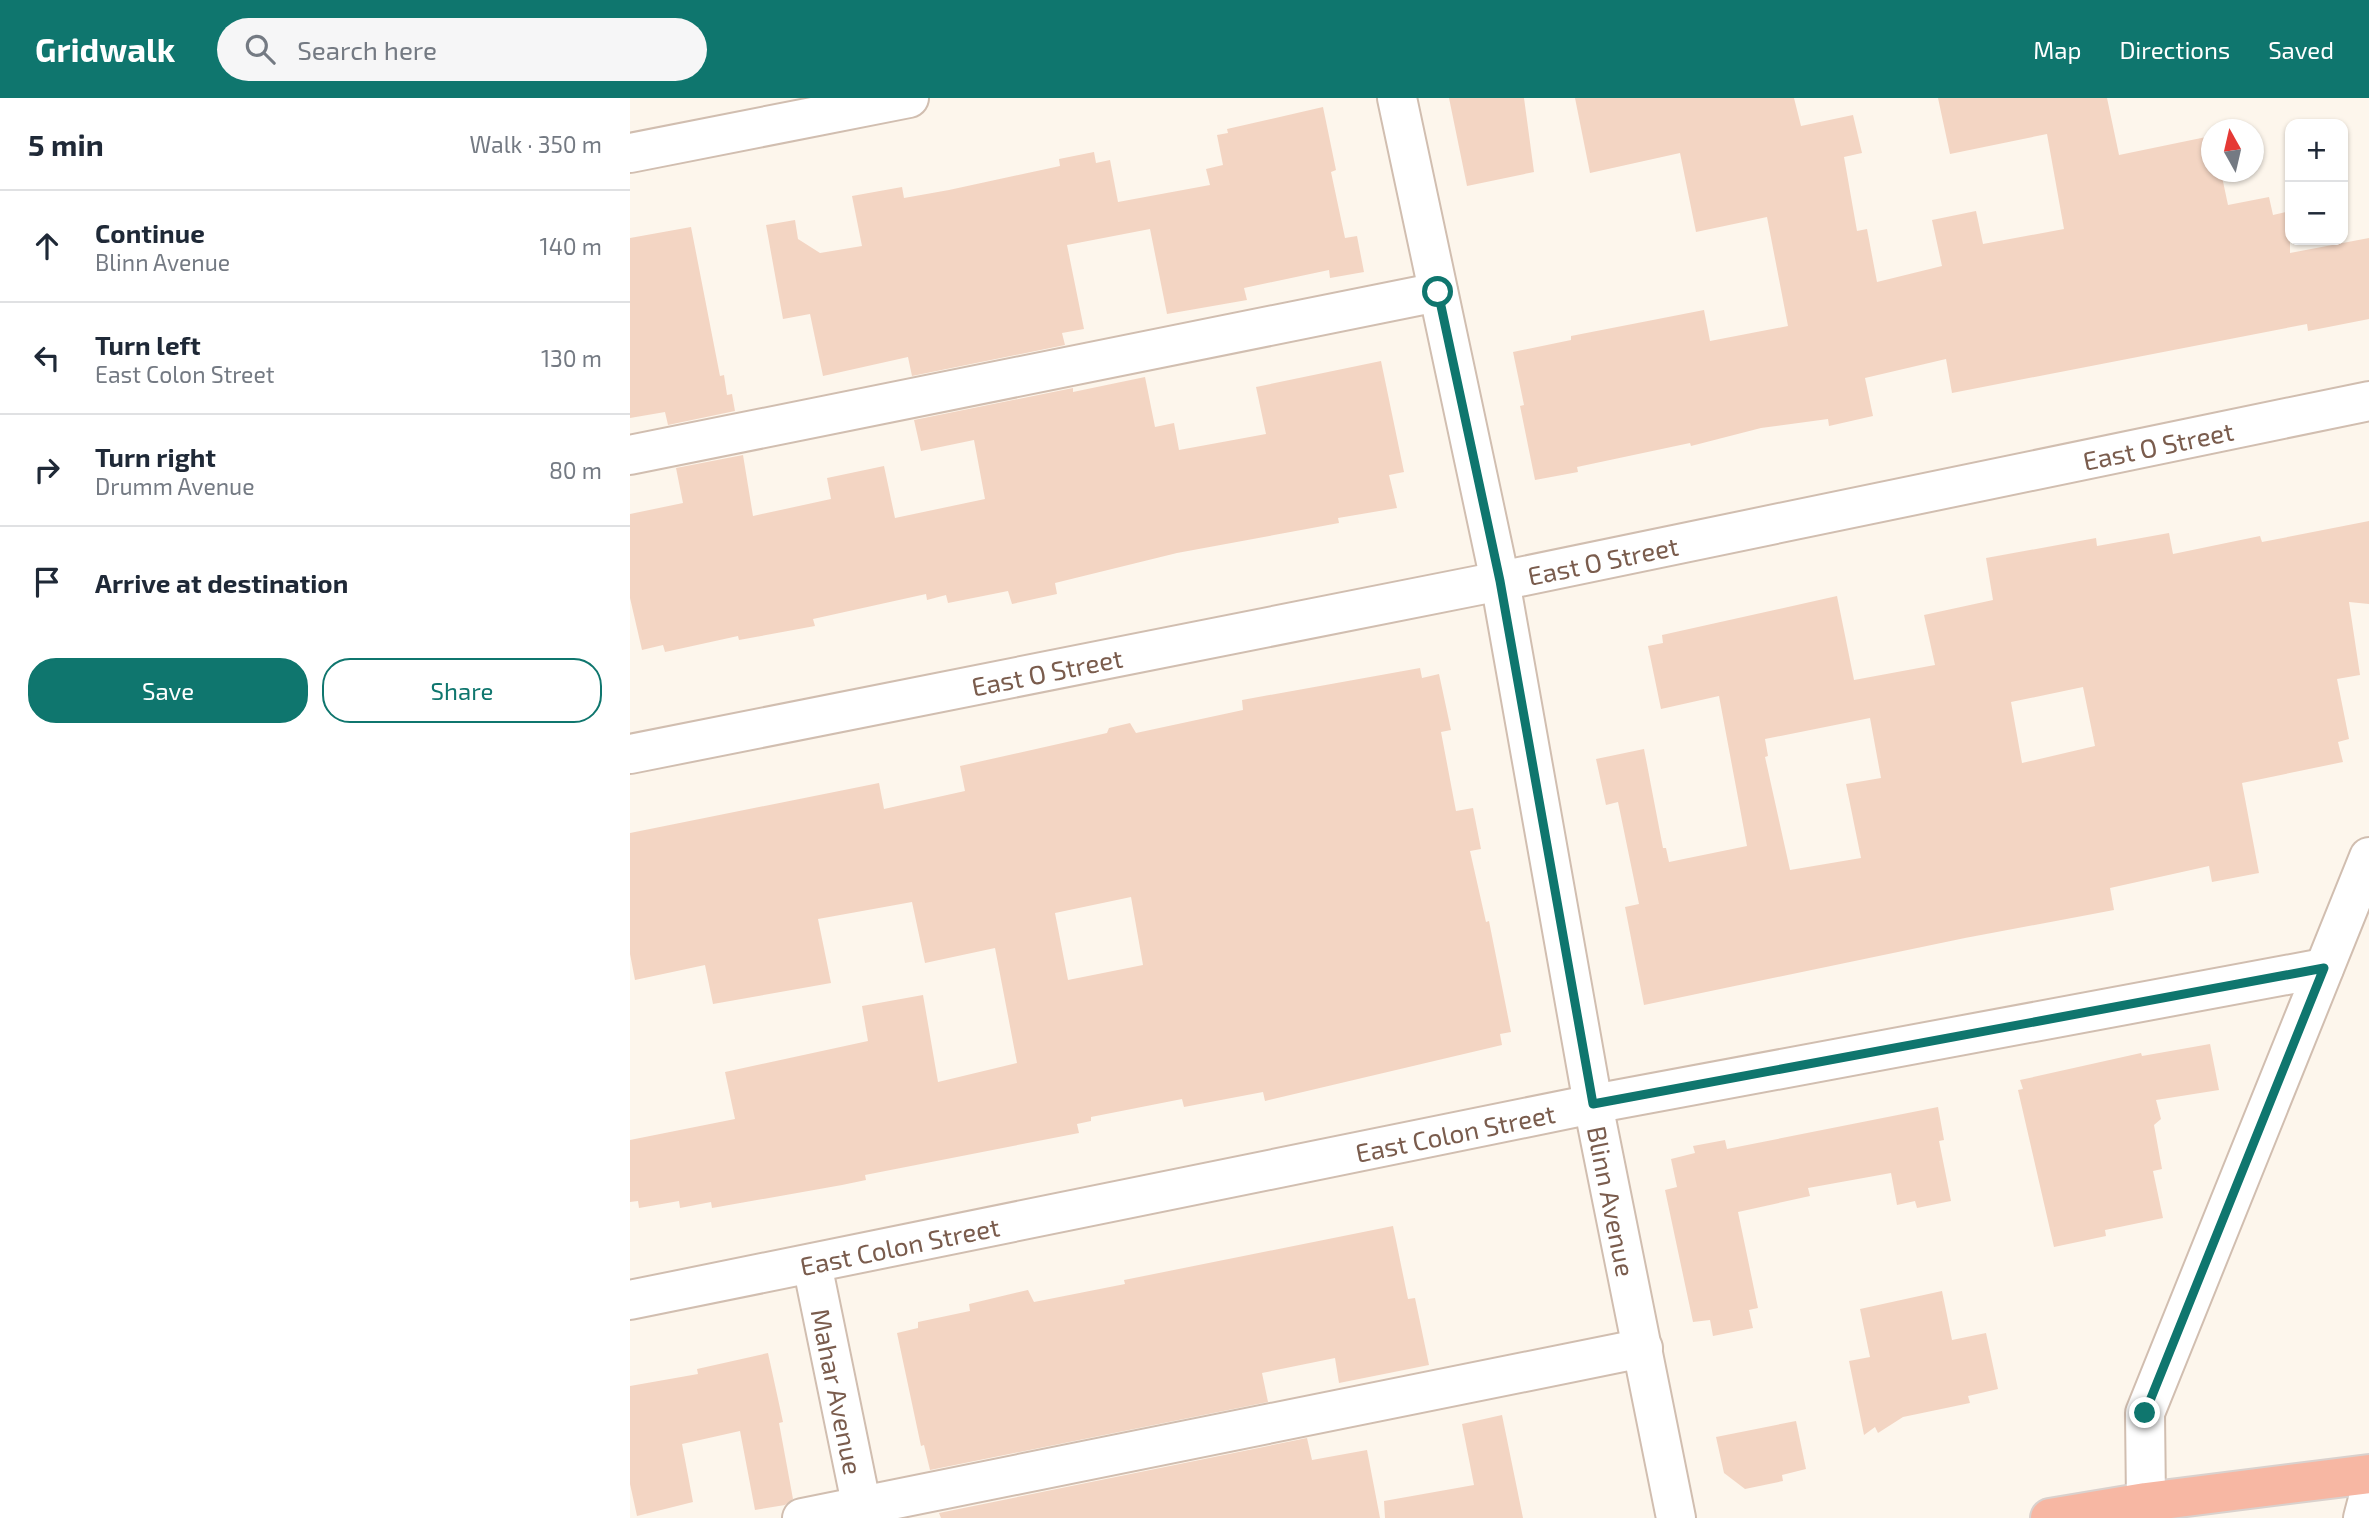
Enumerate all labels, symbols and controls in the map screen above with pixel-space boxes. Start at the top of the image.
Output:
search box [217,18,707,81]
text: Gridwalk [35,29,175,69]
icon: search [241,30,279,68]
text: Search here [297,34,437,65]
text: Map [2033,35,2081,64]
text: Directions [2119,35,2230,64]
text: Saved [2268,35,2334,64]
north arrow [2201,119,2264,182]
map controls [2285,119,2348,245]
button: + [2285,119,2348,182]
text: 5 min [28,126,104,162]
text: Walk · 350 m [470,130,602,158]
button: − [2285,182,2348,245]
text: Continue [95,217,205,248]
icon: ahead [28,227,66,265]
text: 140 m [540,232,602,260]
text: Blinn Avenue [95,248,230,276]
route start [1422,276,1453,307]
text: Turn left [95,329,201,360]
icon: left [28,339,66,377]
text: 130 m [541,344,602,372]
text: East Colon Street [95,360,275,388]
street label: East O Street [2080,414,2236,475]
text: Turn right [95,441,216,472]
icon: right [28,451,66,489]
text: 80 m [549,456,602,484]
text: Drumm Avenue [95,472,255,500]
street label: East O Street [1525,529,1681,590]
icon: arrive [28,563,66,601]
text: Arrive at destination [95,567,348,598]
street label: East O Street [969,641,1125,701]
button: Save [28,658,308,723]
button: Share [322,658,602,723]
street label: East Colon Street [1352,1097,1558,1168]
street label: Blinn Avenue [1582,1123,1643,1279]
street label: East Colon Street [797,1210,1002,1281]
street label: Mahar Avenue [806,1306,870,1477]
route end [2129,1397,2160,1428]

